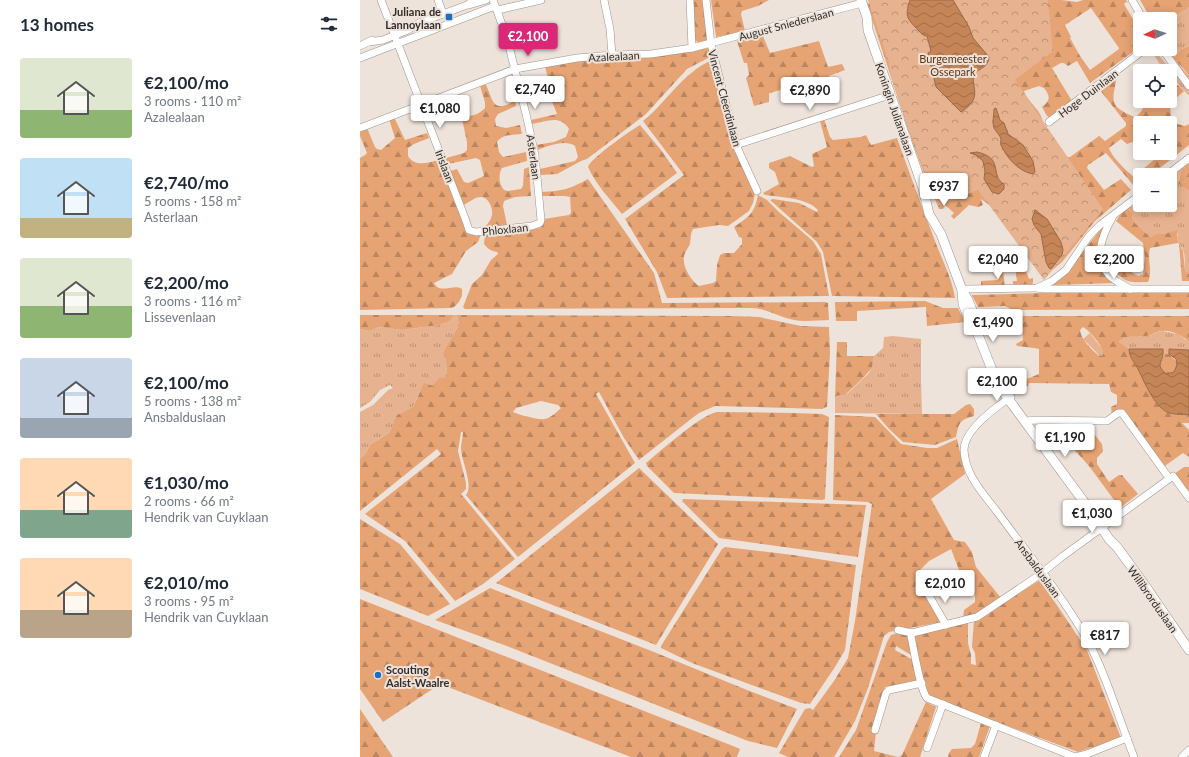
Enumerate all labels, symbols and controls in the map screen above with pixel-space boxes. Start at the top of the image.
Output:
place label: Juliana de Lannoylaan [385,5,441,31]
street label: August Sniederslaan [737,5,835,43]
marker: Juliana de Lannoylaan [444,12,454,22]
north arrow [1133,12,1177,56]
map controls [1133,12,1177,212]
icon: filters [318,13,340,35]
text: 13 homes [20,14,94,35]
pin: €2,100 [495,23,561,57]
text: €2,100 [508,28,548,44]
street label: Azalealaan [588,48,640,64]
street label: Vincent Cleerdinlaan [706,48,744,148]
park label: Burgemeester Ossepark [919,52,987,78]
street label: Koningin Julianalaan [873,61,917,157]
button: locate [1133,64,1177,108]
street label: Hoge Duinlaan [1056,66,1120,120]
text: €2,100/mo [144,72,229,93]
icon: home [52,74,100,122]
pin: €2,740 [502,76,568,110]
pin: €2,890 [777,77,843,111]
text: €2,740 [515,81,555,97]
text: €2,890 [790,82,830,98]
text: 3 rooms · 110 m² [144,93,241,109]
pin: €1,080 [407,95,473,129]
text: €1,080 [420,100,460,116]
text: Azalealaan [144,109,205,125]
button: + [1133,116,1177,160]
street label: Asterlaan [524,134,544,180]
street label: Irislaan [433,148,457,184]
button: − [1133,168,1177,212]
text: €2,740/mo [144,172,229,193]
pin: €937 [920,173,968,207]
icon: home [52,174,100,222]
text: €937 [929,178,959,194]
text: 5 rooms · 158 m² [144,193,241,209]
text: Asterlaan [144,209,198,225]
street label: Phloxlaan [481,220,529,238]
pin: €2,040 [965,246,1031,280]
pin: €2,200 [1081,246,1147,280]
text: €2,040 [978,251,1018,267]
text: €2,200 [1094,251,1134,267]
text: €2,200/mo [144,272,229,293]
icon: home [52,274,100,322]
text: 3 rooms · 116 m² [144,293,241,309]
text: Lissevenlaan [144,309,216,325]
pin: €1,490 [960,309,1026,343]
text: €1,490 [973,314,1013,330]
pin: €2,100 [964,368,1030,402]
text: €2,100/mo [144,372,229,393]
text: €2,100 [977,373,1017,389]
icon: home [52,374,100,422]
text: 5 rooms · 138 m² [144,393,241,409]
text: Ansbalduslaan [144,409,226,425]
pin: €1,190 [1032,424,1098,458]
text: €1,190 [1045,429,1085,445]
text: €1,030/mo [144,472,229,493]
icon: home [52,474,100,522]
text: 2 rooms · 66 m² [144,493,234,509]
pin: €1,030 [1059,500,1125,534]
text: €1,030 [1072,505,1112,521]
text: Hendrik van Cuyklaan [144,509,269,525]
street label: Ansbalduslaan [1012,536,1064,600]
street label: Willibrorduslaan [1125,563,1181,635]
pin: €2,010 [912,570,978,604]
text: €2,010/mo [144,572,229,593]
icon: home [52,574,100,622]
text: €2,010 [925,575,965,591]
text: 3 rooms · 95 m² [144,593,234,609]
text: Hendrik van Cuyklaan [144,609,269,625]
pin: €817 [1081,622,1129,656]
text: €817 [1090,627,1120,643]
place label: Scouting Aalst-Waalre [385,663,450,689]
marker: Scouting Aalst-Waalre [373,670,383,680]

